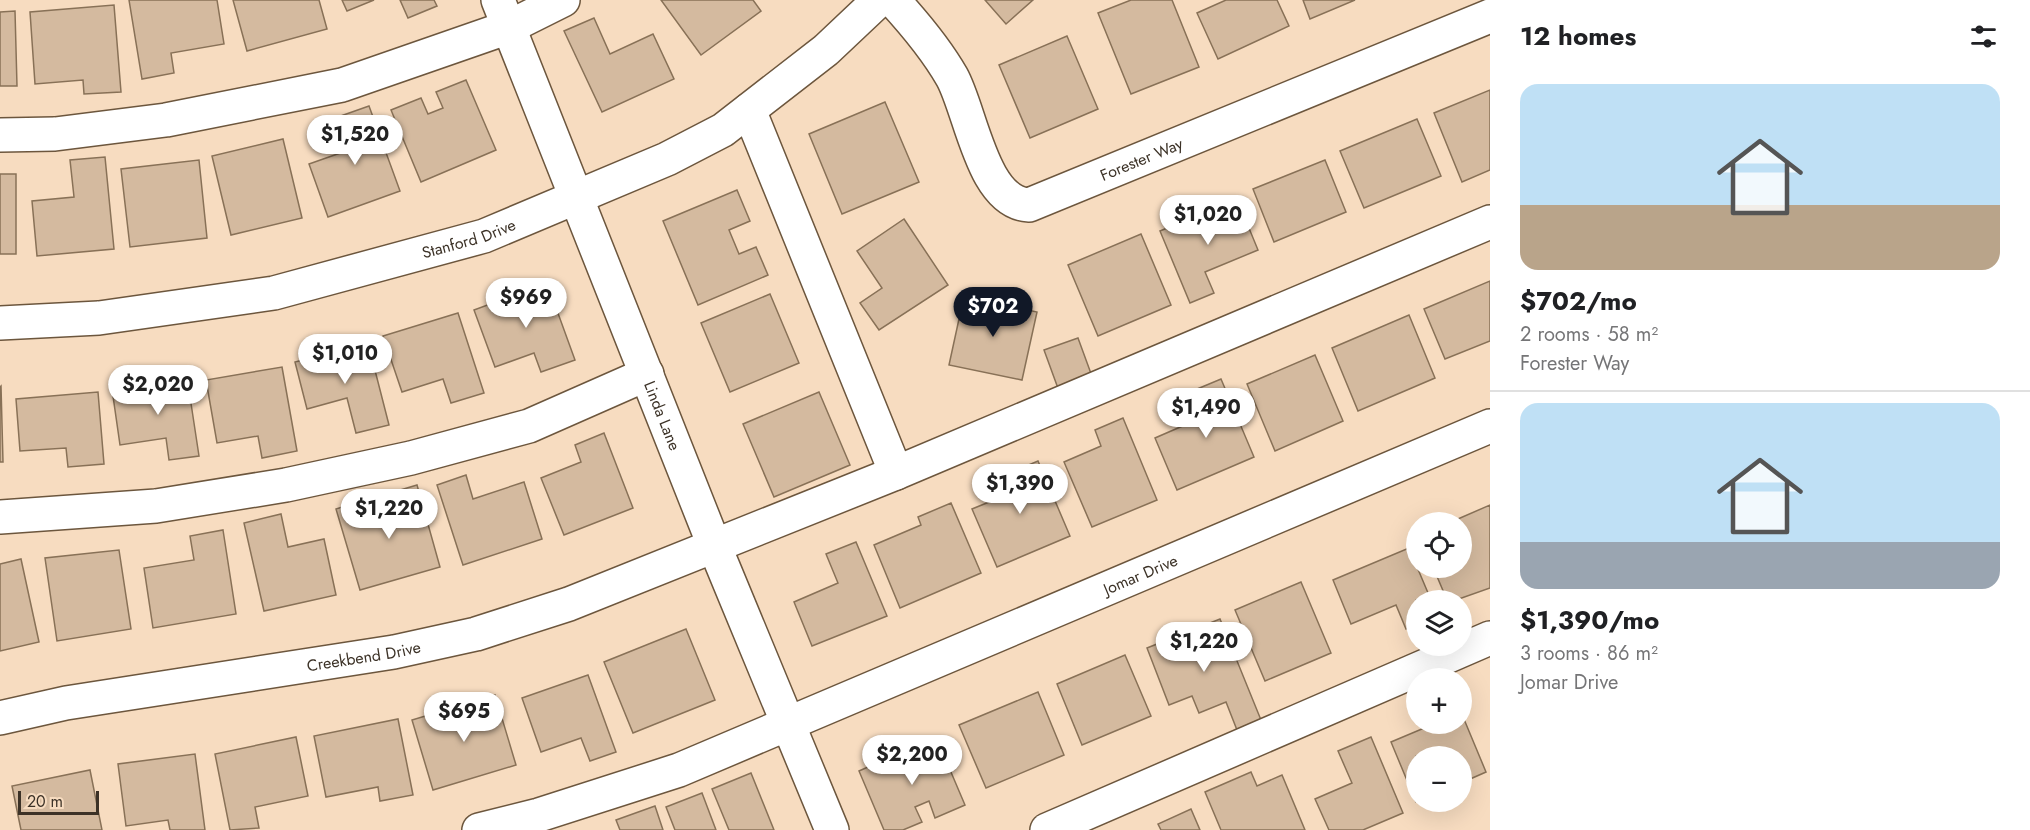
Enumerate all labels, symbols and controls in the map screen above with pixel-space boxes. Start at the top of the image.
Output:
text: 12 homes [1520,17,1636,55]
icon: filters [1967,20,2000,53]
pin: $1,520 [306,115,404,166]
text: $1,520 [321,120,389,149]
icon: home [1706,123,1814,231]
street label: Forester Way [1097,132,1187,187]
pin: $1,020 [1159,195,1257,246]
text: $1,020 [1174,200,1242,229]
street label: Stanford Drive [419,213,519,264]
pin: $969 [490,278,562,329]
text: $702/mo [1520,282,1637,320]
text: $969 [500,283,552,312]
pin: $702 [957,287,1029,338]
text: $702 [968,292,1018,321]
text: 2 rooms · 58 m² [1520,320,1658,349]
pin: $1,010 [296,334,394,385]
text: $1,010 [312,339,378,368]
text: Forester Way [1520,349,1629,378]
pin: $2,020 [109,365,207,416]
text: $2,020 [122,370,194,399]
street label: Linda Lane [638,378,686,454]
pin: $1,490 [1157,388,1255,439]
text: $1,490 [1171,393,1241,422]
icon: home [1706,442,1814,550]
pin: $1,390 [971,464,1069,515]
text: $1,390 [986,469,1054,498]
pin: $1,220 [340,489,438,540]
text: $1,220 [355,494,423,523]
map controls [1406,512,1472,812]
button: locate [1406,512,1472,578]
street label: Jomar Drive [1098,549,1181,602]
button: layers [1406,590,1472,656]
text: $1,390/mo [1520,601,1659,639]
pin: $1,220 [1155,622,1253,673]
text: $1,220 [1170,627,1238,656]
street label: Creekbend Drive [305,635,423,677]
text: 3 rooms · 86 m² [1520,639,1658,668]
button: + [1406,668,1472,734]
text: Jomar Drive [1520,668,1618,697]
pin: $695 [428,692,500,743]
text: $695 [438,697,490,726]
pin: $2,200 [863,735,961,786]
text: $2,200 [876,740,948,769]
button: − [1406,746,1472,812]
scale bar [18,788,99,816]
text: 20 m [27,790,63,813]

